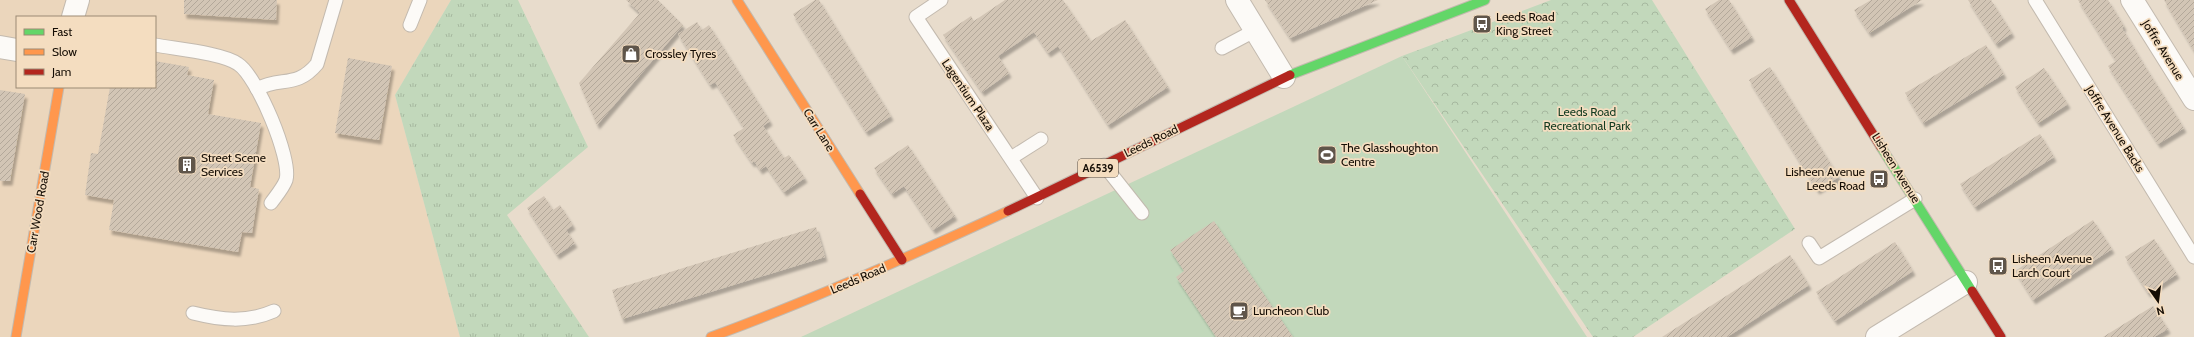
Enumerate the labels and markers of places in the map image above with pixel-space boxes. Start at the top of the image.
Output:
place label: Leeds Road King Street [1496,9,1555,38]
bus stop icon: Leeds Road King Street [1471,13,1493,35]
shop icon: Crossley Tyres [620,43,642,65]
place label: Crossley Tyres [645,46,716,61]
place label: The Glasshoughton Centre [1341,140,1439,169]
sports icon: The Glasshoughton Centre [1316,144,1338,166]
place label: Street Scene Services [201,150,266,179]
building icon: Street Scene Services [176,154,198,176]
place label: Lisheen Avenue Leeds Road [1785,164,1865,193]
bus stop icon: Lisheen Avenue Leeds Road [1868,168,1890,190]
place label: Lisheen Avenue Larch Court [2012,251,2092,280]
bus stop icon: Lisheen Avenue Larch Court [1987,255,2009,277]
cafe icon: Luncheon Club [1228,300,1250,322]
place label: Luncheon Club [1253,303,1330,318]

